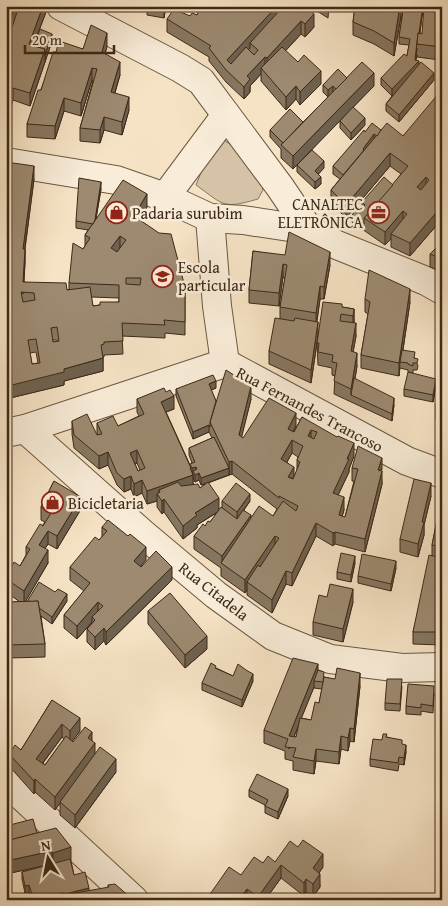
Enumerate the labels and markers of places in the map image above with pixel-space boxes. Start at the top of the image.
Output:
place label: CANALTEC ELETRÔNICA [278,192,363,234]
shop icon: Padaria surubim [104,201,128,225]
place label: Padaria surubim [132,201,243,225]
office icon: CANALTEC ELETRÔNICA [367,201,391,225]
place label: Escola particular [178,255,246,297]
school or university icon: Escola particular [150,264,174,288]
shop icon: Bicicletaria [40,491,64,515]
place label: Bicicletaria [68,491,144,515]

